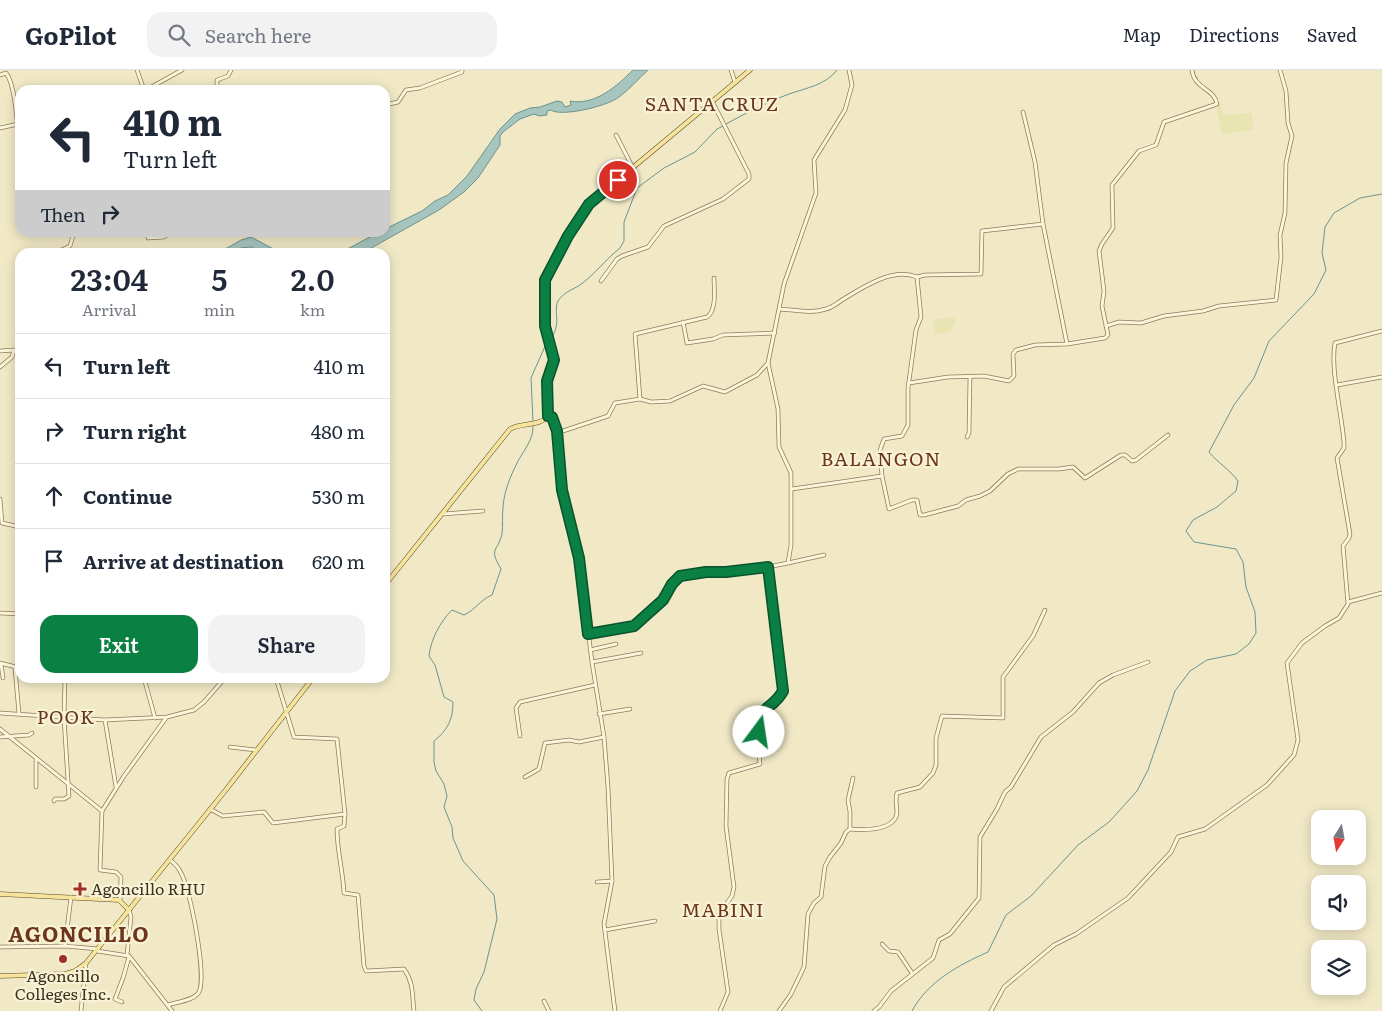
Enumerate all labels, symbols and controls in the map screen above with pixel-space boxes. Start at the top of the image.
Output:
search box [147,12,497,57]
text: GoPilot [25,17,117,52]
icon: search [165,21,193,49]
text: Search here [205,21,311,49]
text: Map [1123,21,1161,48]
text: Directions [1189,21,1279,48]
text: Saved [1307,21,1357,48]
district label: SANTA CRUZ [645,89,779,117]
text: 410 m [123,95,222,147]
icon: left [40,105,105,170]
text: Turn left [123,142,217,175]
pin [597,159,639,201]
icon: arrive [604,166,632,194]
text: Then [40,200,86,228]
icon: right [96,200,124,228]
text: 23:04 [71,256,148,300]
text: 5 [212,256,227,300]
text: 2.0 [291,256,334,300]
text: Arrival [82,297,137,321]
text: min [204,297,235,321]
text: km [300,297,325,321]
icon: left [40,352,68,380]
text: Turn left [83,352,170,380]
text: 410 m [314,352,365,380]
icon: right [40,417,68,445]
text: Turn right [83,417,187,445]
text: 480 m [311,417,365,445]
district label: BALANGON [821,444,941,472]
icon: ahead [40,482,68,510]
text: Continue [83,482,172,510]
text: 530 m [312,482,365,510]
icon: arrive [40,547,68,575]
text: Arrive at destination [83,547,284,575]
text: 620 m [312,547,365,575]
button: Exit [40,615,198,673]
button: Share [208,615,365,673]
district label: POOK [37,702,95,730]
position arrow [732,705,784,757]
north arrow [1311,810,1366,865]
map controls [1311,810,1366,995]
button: sound [1311,875,1366,930]
place label: Agoncillo RHU [91,876,206,900]
marker: Agoncillo RHU [73,882,87,896]
district label: MABINI [682,895,764,923]
district label: AGONCILLO [8,917,150,948]
button: layers [1311,940,1366,995]
marker: Agoncillo Colleges Inc. [57,953,69,965]
place label: Agoncillo Colleges Inc. [15,963,111,1005]

